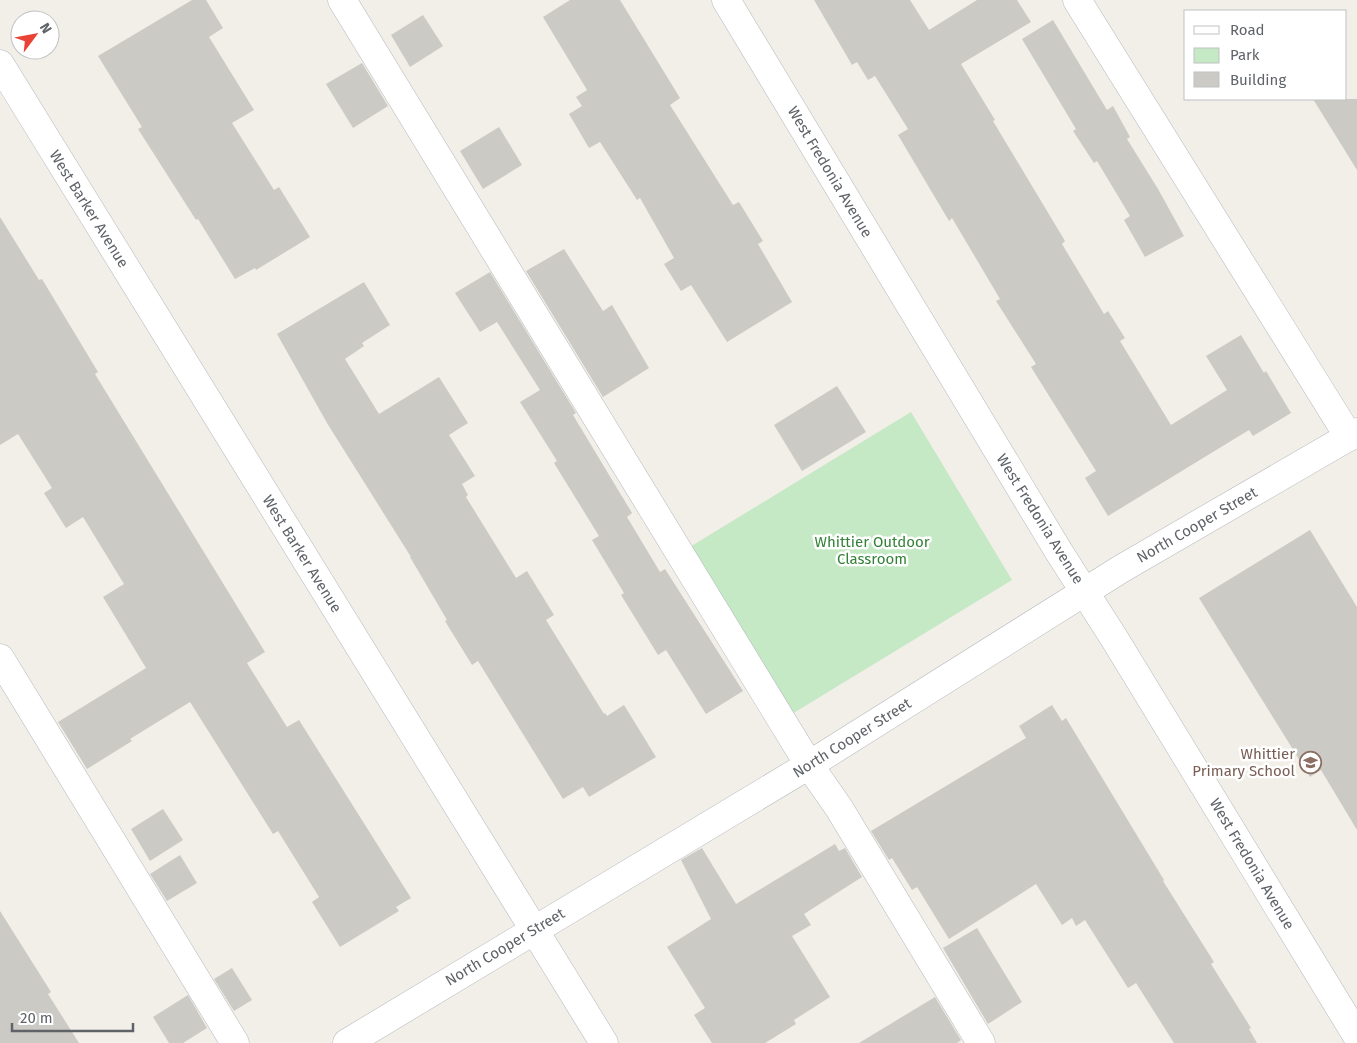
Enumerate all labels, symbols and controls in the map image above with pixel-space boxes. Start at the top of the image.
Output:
north arrow [10,10,60,60]
legend [1184,10,1347,100]
text: N [36,20,55,37]
text: Road [1230,21,1265,39]
text: Park [1230,46,1260,64]
text: Building [1230,71,1286,89]
street label: West Fredonia Avenue [784,103,876,241]
street label: West Barker Avenue [46,147,132,271]
street label: West Fredonia Avenue [993,451,1087,587]
street label: North Cooper Street [1134,483,1261,567]
street label: West Barker Avenue [259,492,345,616]
park label: Whittier Outdoor Classroom [815,533,930,568]
street label: North Cooper Street [789,694,915,782]
place label: Whittier Primary School [1192,745,1296,780]
school or university icon: Whittier Primary School [1299,751,1323,775]
street label: West Fredonia Avenue [1206,795,1298,933]
street label: North Cooper Street [442,904,568,990]
scale bar [12,1000,134,1032]
text: 20 m [20,1009,53,1027]

